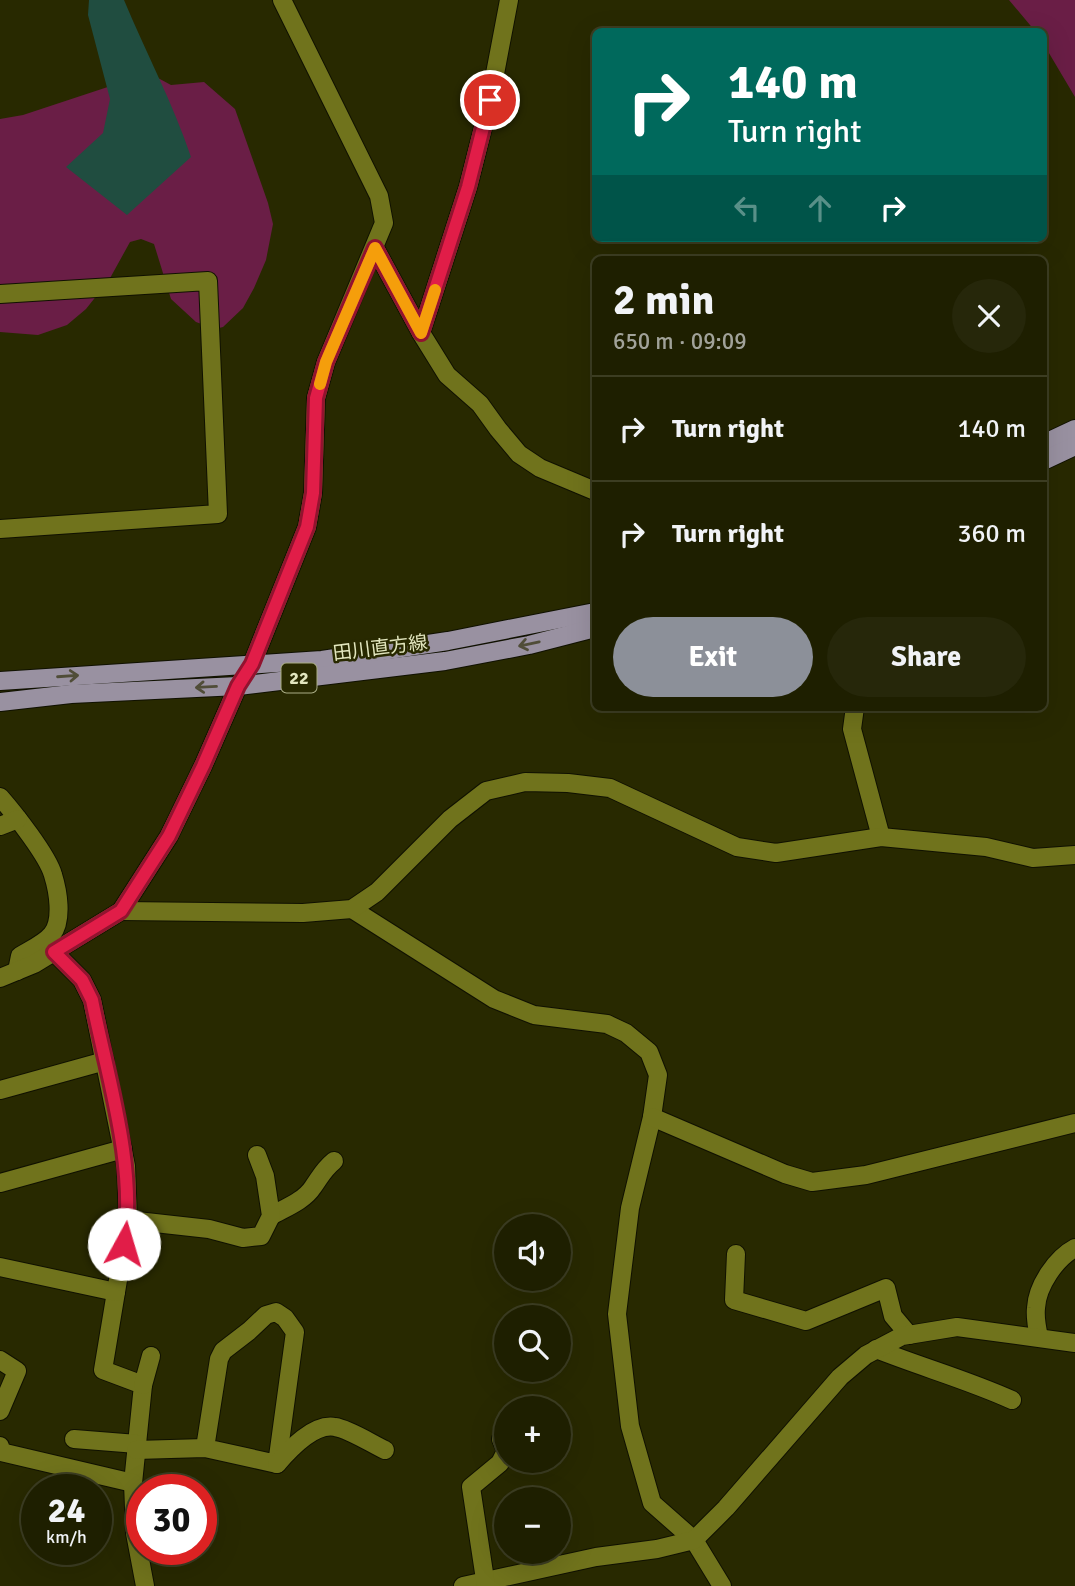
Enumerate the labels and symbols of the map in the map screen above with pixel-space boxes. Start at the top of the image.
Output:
pin [460,70,520,130]
street label: 田川直方線 [332,630,429,666]
one-way arrow [518,638,541,652]
road number: 22 [282,664,316,692]
one-way arrow [56,669,79,682]
one-way arrow [195,681,218,694]
position arrow [87,1207,161,1281]
speed limit sign: 30 [126,1474,217,1565]

